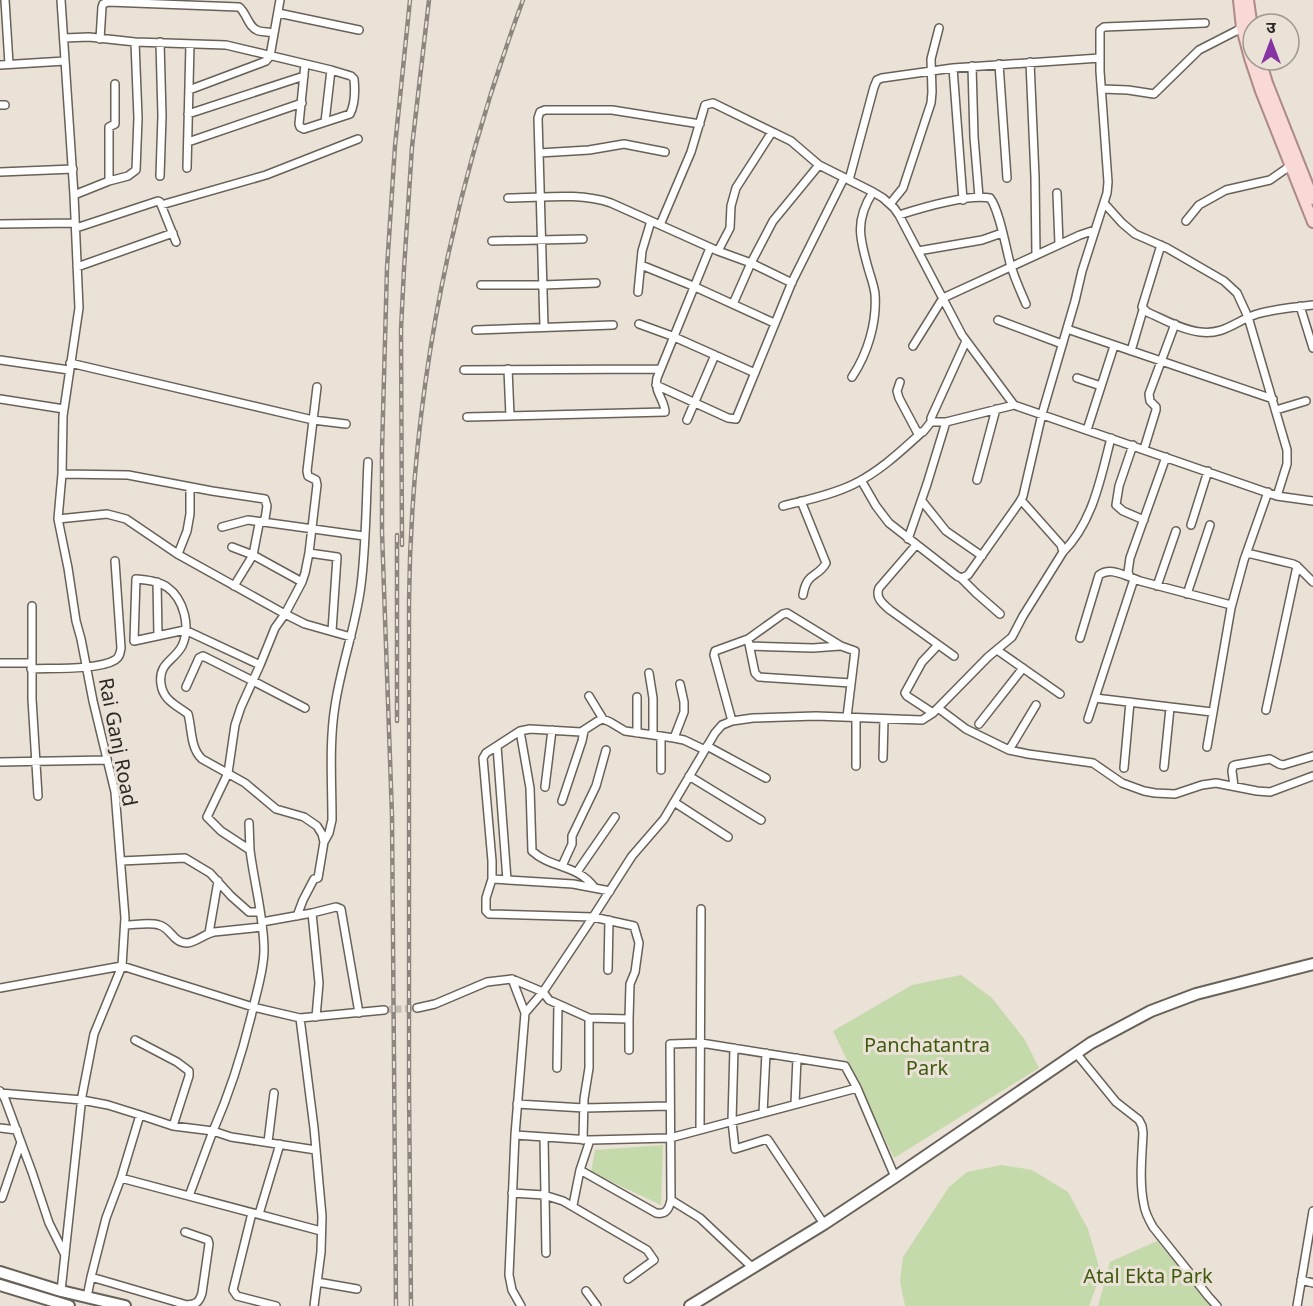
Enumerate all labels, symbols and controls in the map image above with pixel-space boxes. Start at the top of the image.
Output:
north arrow [1241,12,1301,72]
text: उ [1266,16,1276,38]
street label: Rai Ganj Road [93,675,144,809]
park label: Panchatantra Park [864,1031,990,1081]
park label: Atal Ekta Park [1083,1262,1213,1289]

